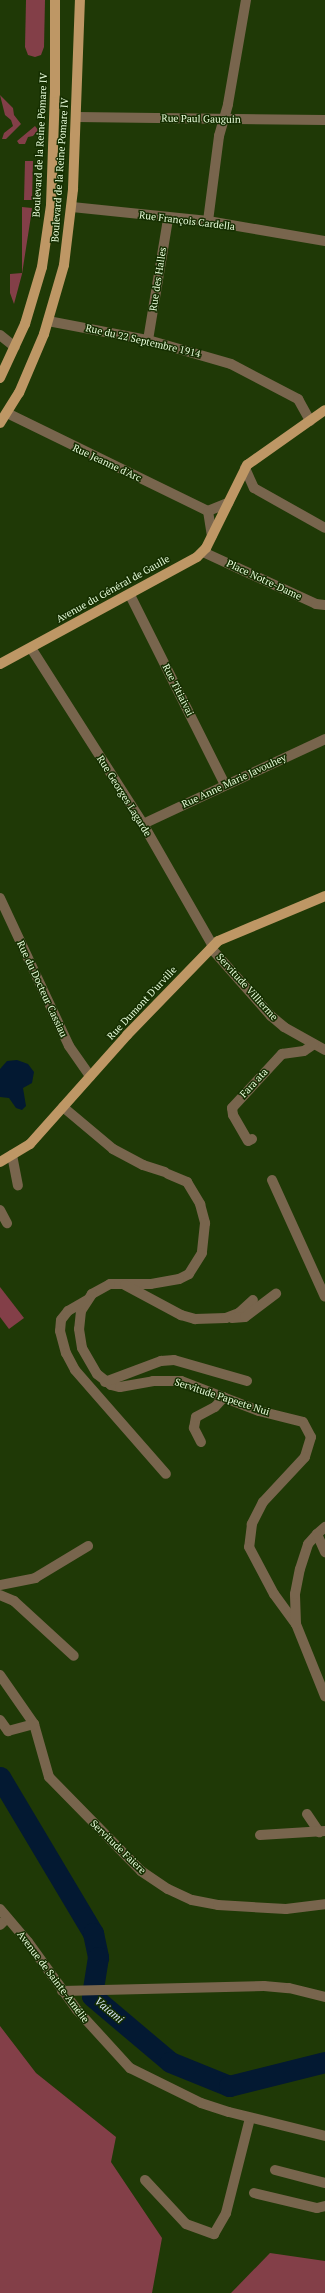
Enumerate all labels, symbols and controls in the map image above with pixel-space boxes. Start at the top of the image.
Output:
street label: Boulevard de la Reine Pōmare IV [30,72,50,218]
street label: Boulevard de la Reine Pomare IV [49,97,71,243]
street label: Rue Paul Gauguin [161,112,241,126]
street label: Rue François Cardella [138,209,236,233]
street label: Rue des Halles [147,246,169,312]
street label: Rue du 22 Septembre 1914 [84,322,202,360]
street label: Rue Jeanne d'Arc [71,442,143,484]
street label: Avenue du Général de Gaulle [54,553,172,625]
street label: Place Notre-Dame [225,557,303,603]
street label: Rue Titiaivai [160,662,196,718]
street label: Rue Anne Marie Javouhey [180,751,288,811]
street label: Rue Georges Lagarde [94,753,154,839]
street label: Rue du Docteur Cassiau [14,939,70,1039]
street label: Servitude Villierme [214,951,280,1023]
street label: Rue Dumont D'urville [105,964,179,1042]
street label: Fara ata [237,1066,271,1100]
street label: Servitude Papeete Nui [173,1376,271,1418]
street label: Servitude Faiere [88,1818,148,1876]
street label: Avenue de Sainte-Amélie [15,1929,91,2025]
water label: Vaiami [92,1994,126,2026]

